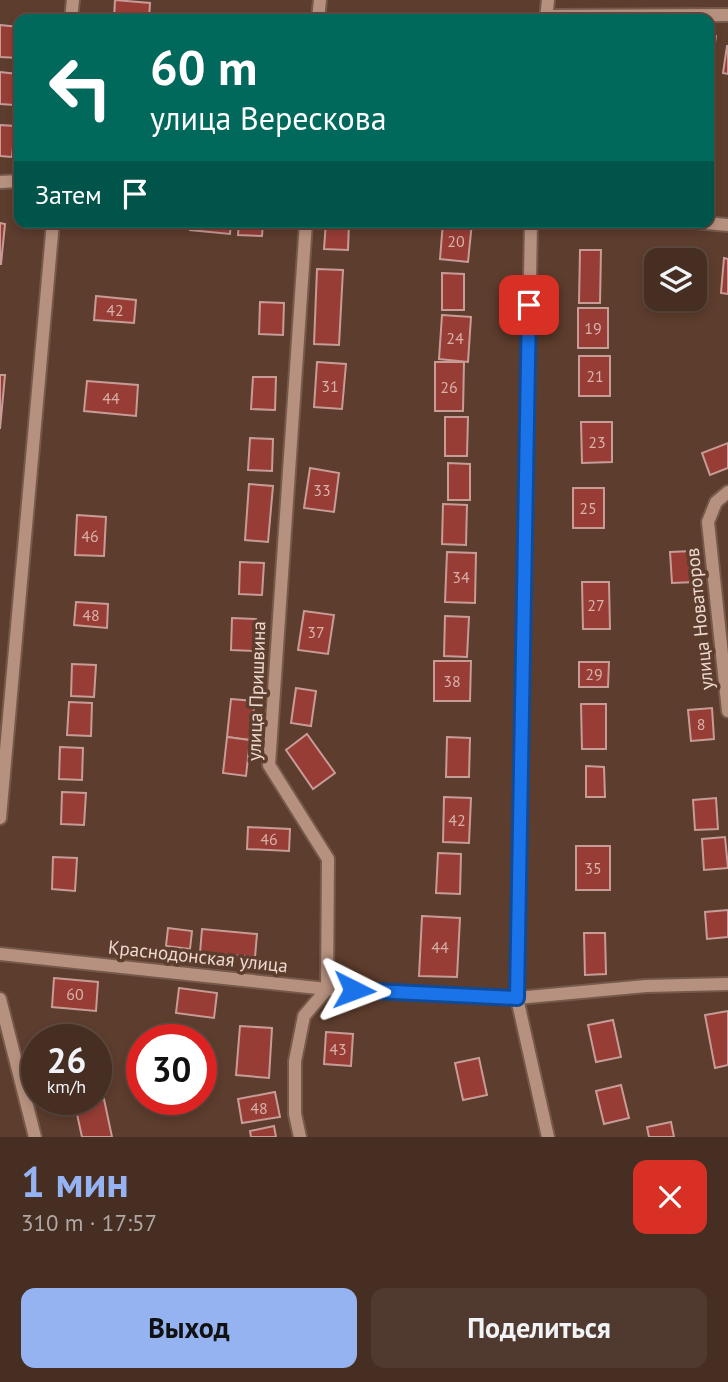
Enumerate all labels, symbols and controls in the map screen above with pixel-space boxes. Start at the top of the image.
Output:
text: 60 m [150,35,257,99]
icon: left [35,42,126,133]
text: улица Верескова [150,97,387,139]
icon: arrive [116,175,154,213]
text: Затем [35,178,102,211]
house number: 20 [447,231,465,251]
map controls [644,248,707,311]
button: layers [644,248,707,311]
pin [499,275,559,335]
icon: arrive [510,286,548,324]
house number: 42 [106,300,124,320]
house number: 19 [584,318,602,338]
house number: 24 [446,328,464,348]
house number: 21 [586,366,604,386]
house number: 31 [321,376,339,396]
house number: 26 [440,377,458,397]
house number: 44 [102,388,120,408]
house number: 23 [588,432,606,452]
house number: 33 [313,480,331,500]
house number: 25 [579,498,597,518]
house number: 46 [81,526,99,546]
street label: улица Новаторов [680,547,718,691]
house number: 34 [452,567,470,587]
house number: 27 [587,595,605,615]
house number: 48 [82,605,100,625]
street label: улица Пришвина [242,621,270,761]
house number: 37 [307,622,325,642]
house number: 29 [585,664,603,684]
house number: 38 [443,671,461,691]
house number: 8 [697,714,705,734]
house number: 42 [448,810,466,830]
house number: 46 [260,829,278,849]
house number: 35 [584,858,602,878]
street label: Краснодонская улица [107,935,289,977]
house number: 44 [431,937,449,957]
position arrow [317,953,391,1027]
house number: 60 [66,984,84,1004]
speed limit sign: 30 [126,1024,217,1115]
text: 26 [47,1037,86,1083]
house number: 43 [329,1039,347,1059]
text: km/h [47,1075,86,1098]
house number: 48 [250,1098,268,1118]
text: 1 мин [21,1154,129,1209]
button: close [633,1160,707,1234]
text: 310 m · 17:57 [21,1208,157,1237]
button: Выход [21,1288,357,1368]
button: Поделиться [371,1288,707,1368]

